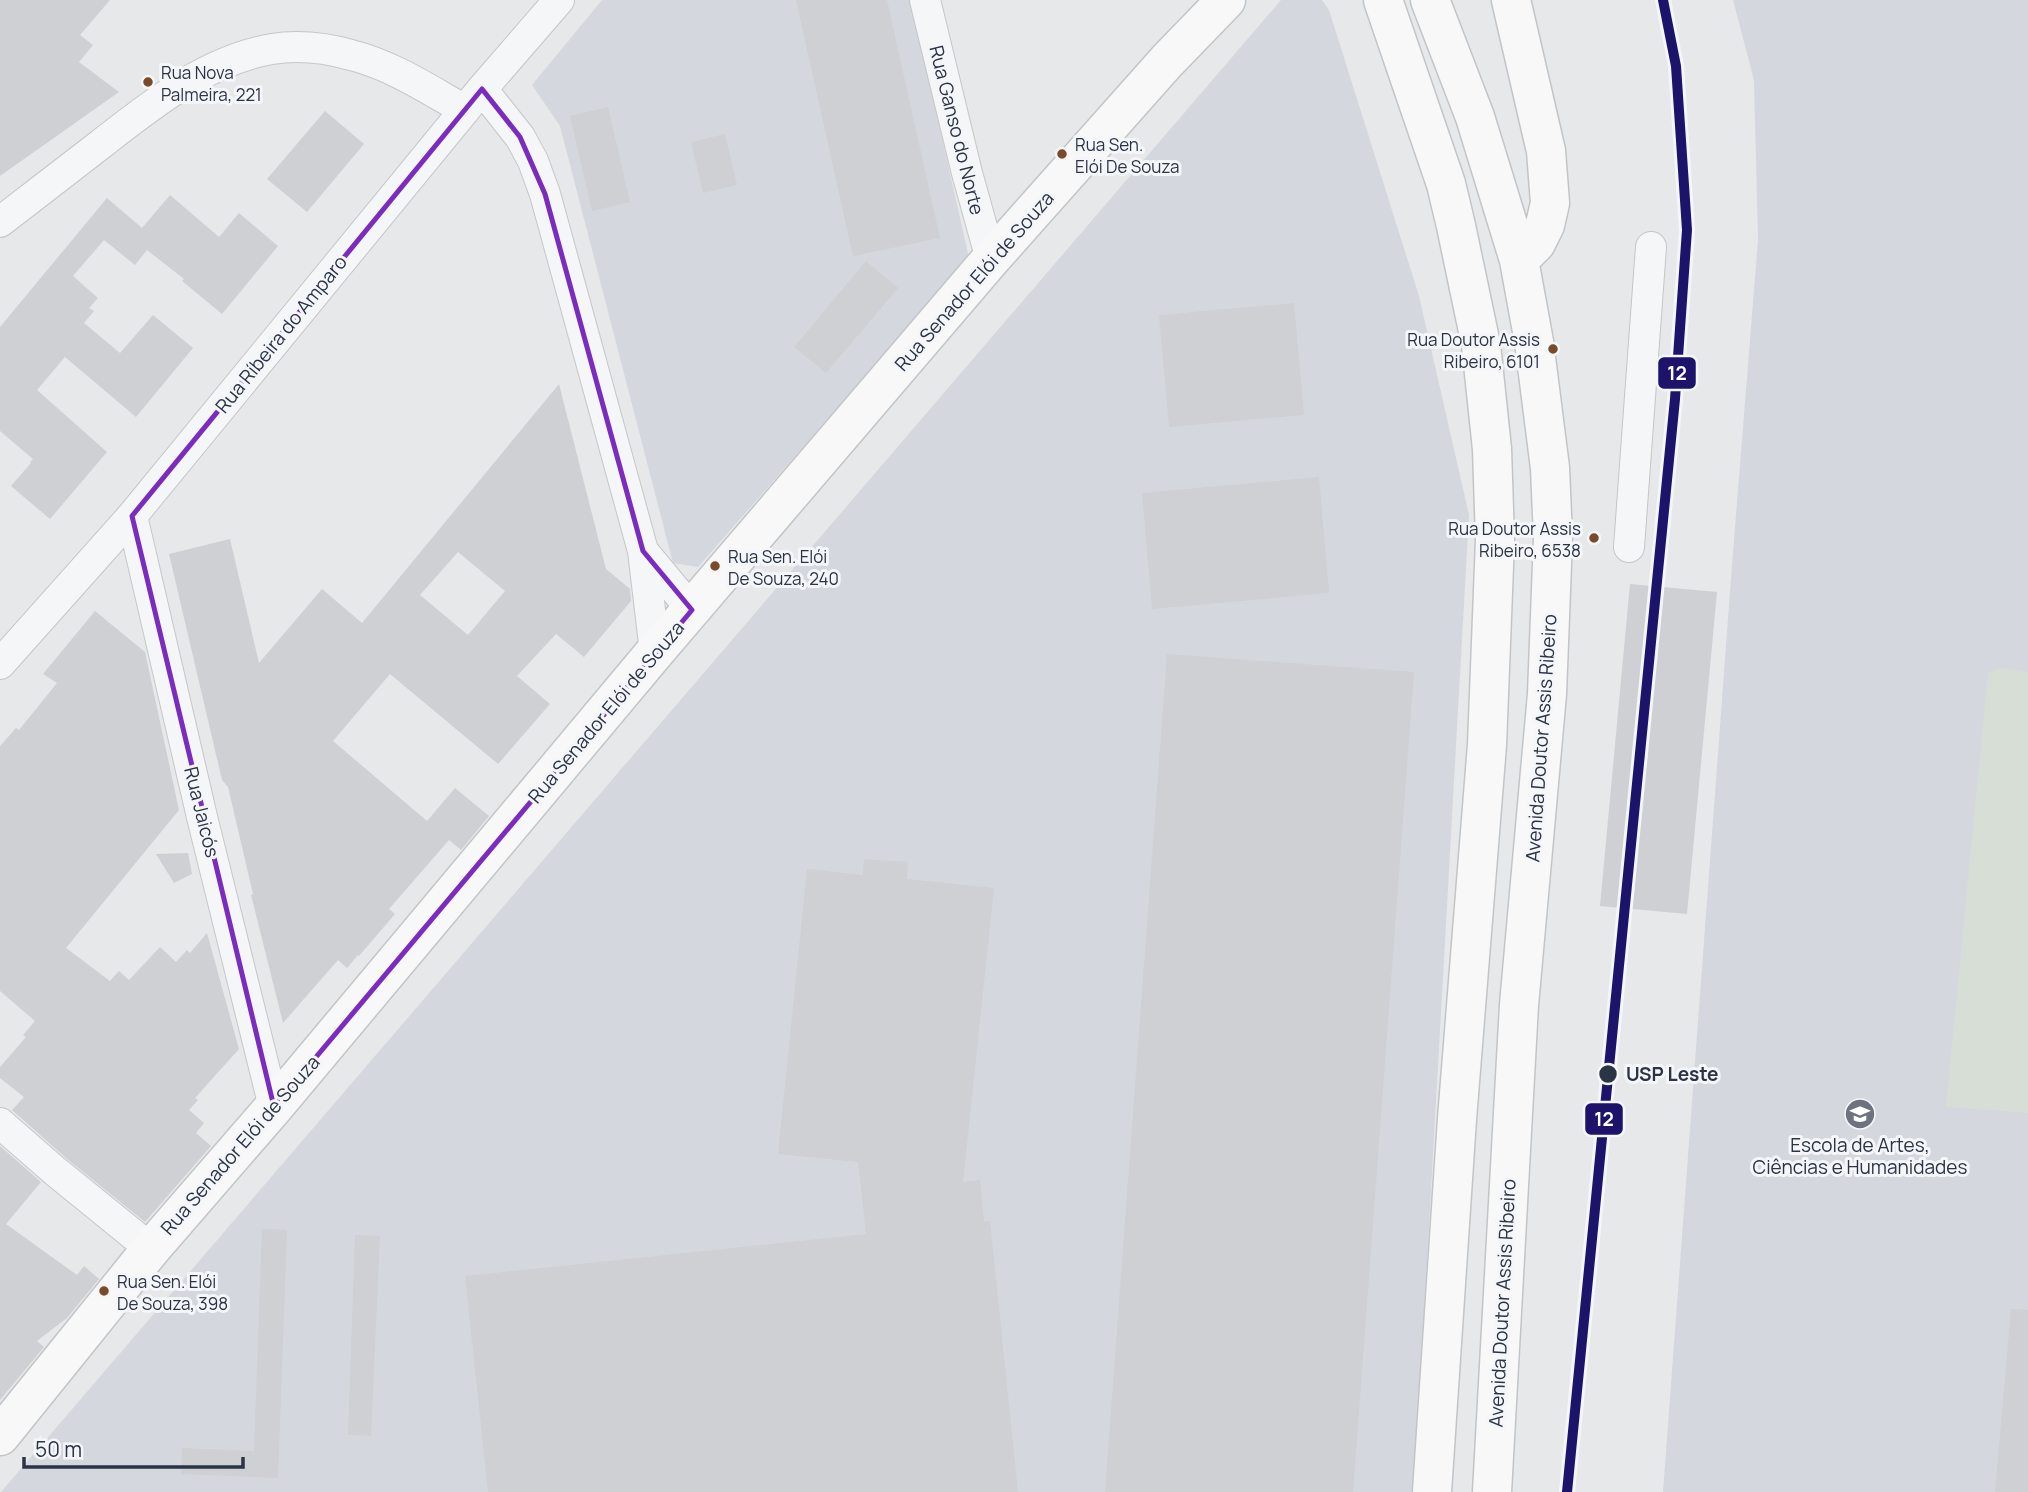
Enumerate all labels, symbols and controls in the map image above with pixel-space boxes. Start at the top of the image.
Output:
street label: Rua Ganso do Norte [923,43,991,217]
place label: Rua Nova Palmeira, 221 [161,61,262,106]
marker: Rua Nova Palmeira, 221 [141,75,155,89]
place label: Rua Sen. Elói De Souza [1075,133,1179,178]
marker: Rua Sen. Elói De Souza [1055,147,1069,161]
street label: Rua Senador Elói de Souza [889,186,1059,376]
street label: Rua Ríbeira do Amparo [209,250,353,418]
place label: Rua Doutor Assis Ribeiro, 6101 [1407,328,1540,373]
marker: Rua Doutor Assis Ribeiro, 6101 [1546,342,1560,356]
line badge: 12 [1657,356,1697,390]
text: 12 [1667,360,1687,386]
place label: Rua Doutor Assis Ribeiro, 6538 [1448,517,1581,562]
marker: Rua Doutor Assis Ribeiro, 6538 [1587,531,1601,545]
place label: Rua Sen. Elói De Souza, 240 [728,545,839,590]
marker: Rua Sen. Elói De Souza, 240 [708,559,722,573]
street label: Avenida Doutor Assis Ribeiro [1519,613,1563,863]
street label: Rua Senador Elói de Souza [522,615,690,809]
street label: Rua Jaicós [178,764,226,860]
street label: Rua Senador Elói de Souza [155,1050,325,1240]
place label: USP Leste [1626,1061,1719,1087]
marker: USP Leste [1597,1063,1619,1085]
school or university icon: Escola de Artes, Ciências e Humanidades [1843,1097,1877,1131]
line badge: 12 [1584,1102,1624,1136]
text: 12 [1594,1106,1614,1132]
place label: Escola de Artes, Ciências e Humanidades [1753,1132,1967,1180]
street label: Avenida Doutor Assis Ribeiro [1483,1178,1521,1428]
place label: Rua Sen. Elói De Souza, 398 [117,1270,228,1315]
marker: Rua Sen. Elói De Souza, 398 [97,1284,111,1298]
scale bar [24,1426,243,1470]
text: 50 m [35,1435,82,1463]

